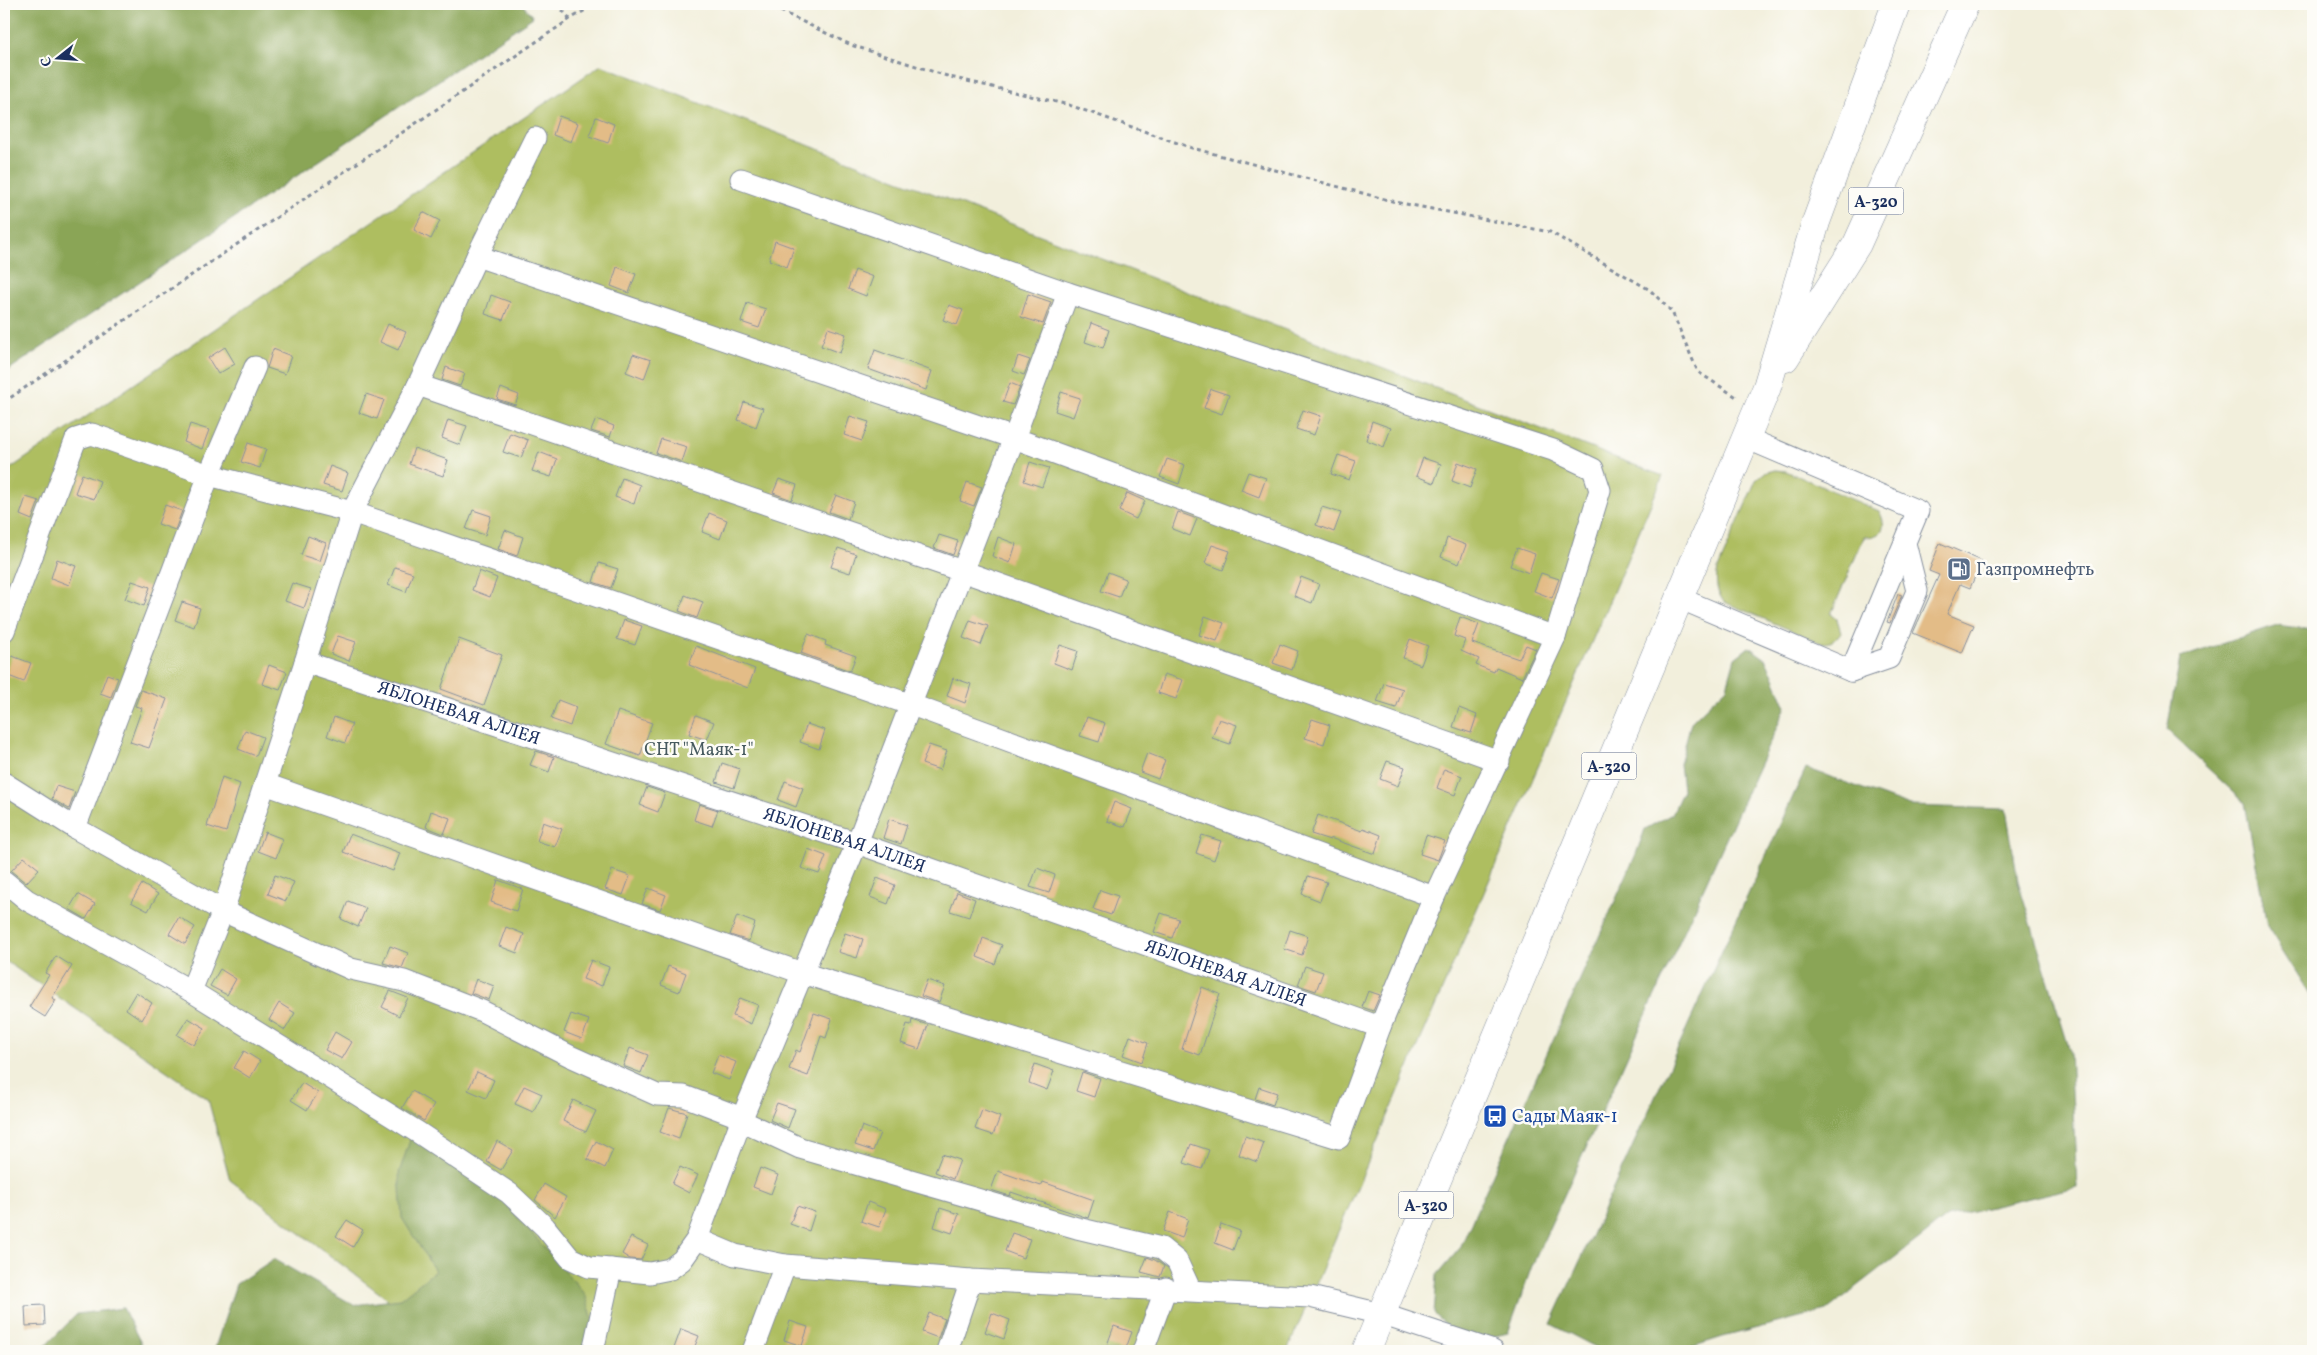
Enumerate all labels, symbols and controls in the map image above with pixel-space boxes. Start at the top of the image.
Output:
north arrow [32,32,82,82]
text: С [37,54,57,68]
road number: А-320 [1848,188,1904,215]
fuel station icon: Газпромнефть [1946,556,1972,582]
place label: Газпромнефть [1976,558,2094,583]
street label: ЯБЛОНЕВАЯ АЛЛЕЯ [374,676,543,752]
park label: СНТ "Маяк-1" [644,738,754,763]
road number: А-320 [1582,752,1636,779]
street label: ЯБЛОНЕВАЯ АЛЛЕЯ [760,802,929,880]
street label: ЯБЛОНЕВАЯ АЛЛЕЯ [1141,934,1310,1014]
bus stop icon: Сады Маяк-1 [1482,1103,1508,1129]
place label: Сады Маяк-1 [1512,1105,1618,1130]
road number: А-320 [1398,1192,1454,1218]

